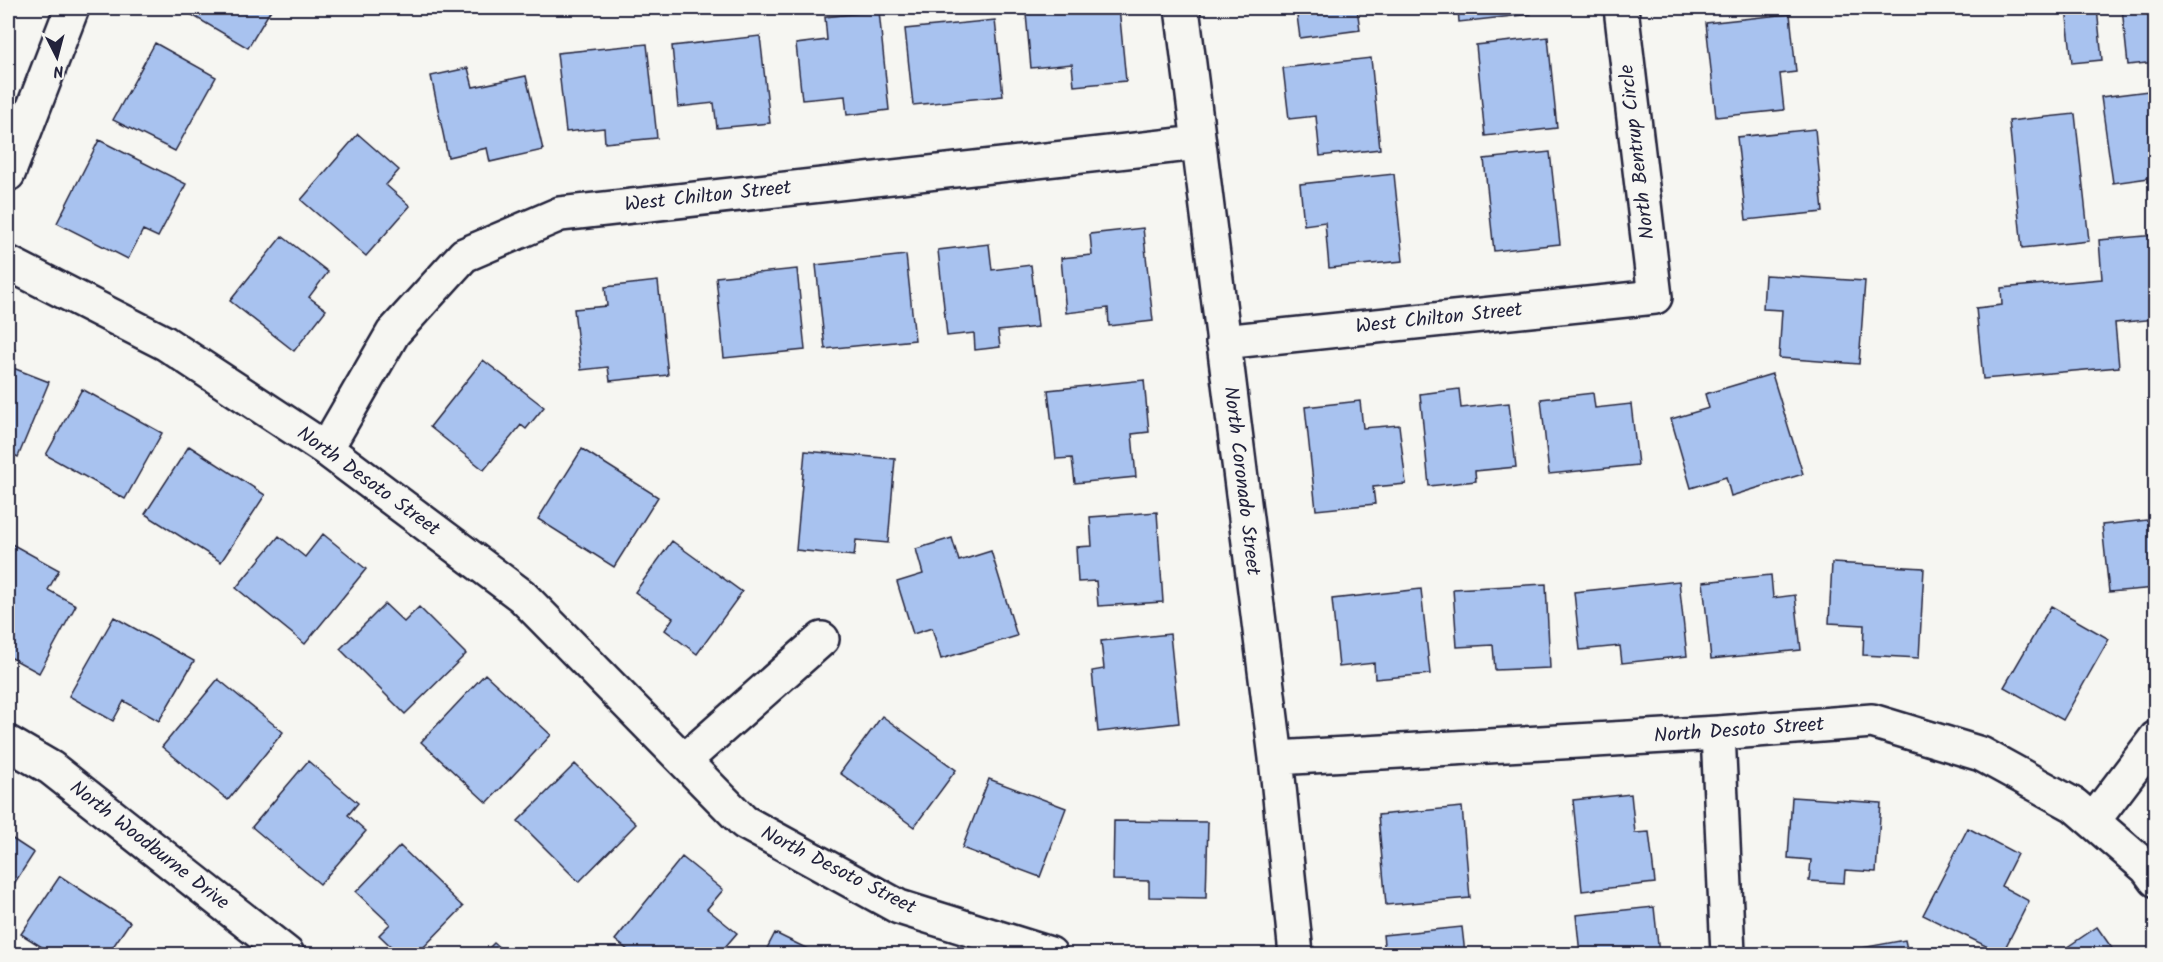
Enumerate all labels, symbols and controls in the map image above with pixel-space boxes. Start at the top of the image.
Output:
north arrow [27,27,87,87]
text: N [52,57,65,83]
street label: North Bentrup Circle [1611,63,1665,241]
street label: West Chilton Street [623,172,793,222]
street label: West Chilton Street [1354,294,1524,344]
street label: North Coronado Street [1214,385,1269,578]
street label: North Desoto Street [290,419,447,545]
street label: North Desoto Street [1653,709,1826,753]
street label: North Woodburne Drive [62,773,236,919]
street label: North Desoto Street [755,818,922,924]

